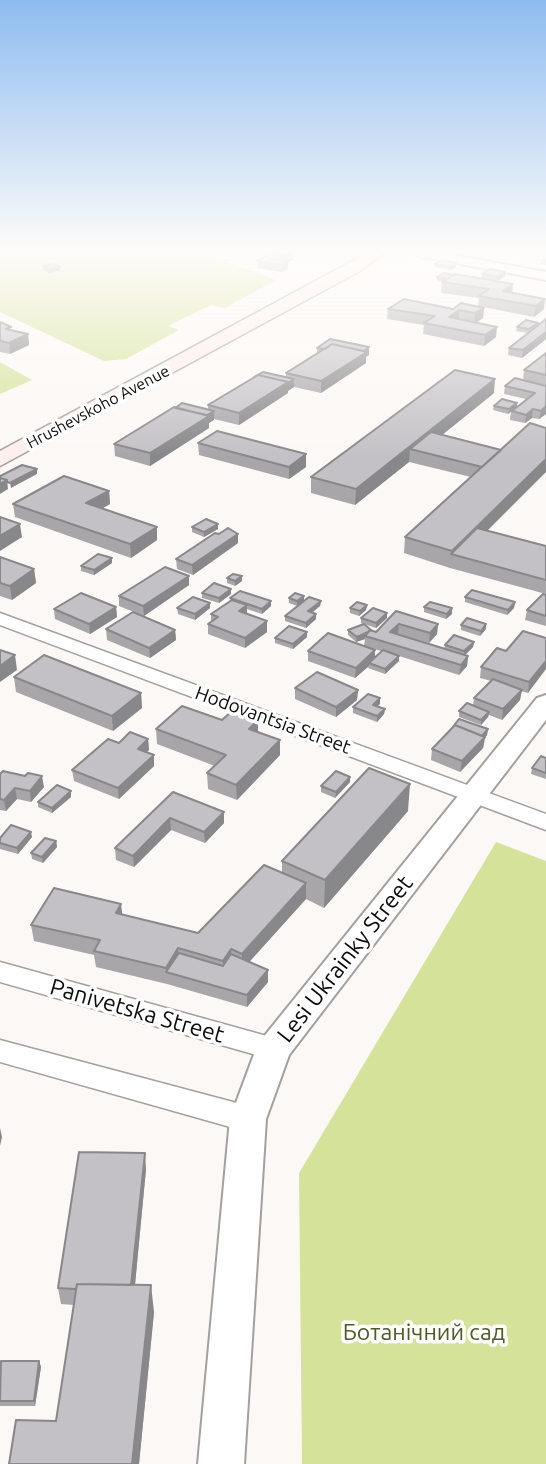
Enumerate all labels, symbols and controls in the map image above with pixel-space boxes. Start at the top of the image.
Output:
street label: Hrushevskoho Avenue [23,361,173,453]
street label: Hodovantsia Street [192,681,354,759]
street label: Lesi Ukrainky Street [271,870,419,1048]
street label: Panivetska Street [47,973,227,1049]
park label: Ботанічний сад [343,1318,505,1346]

